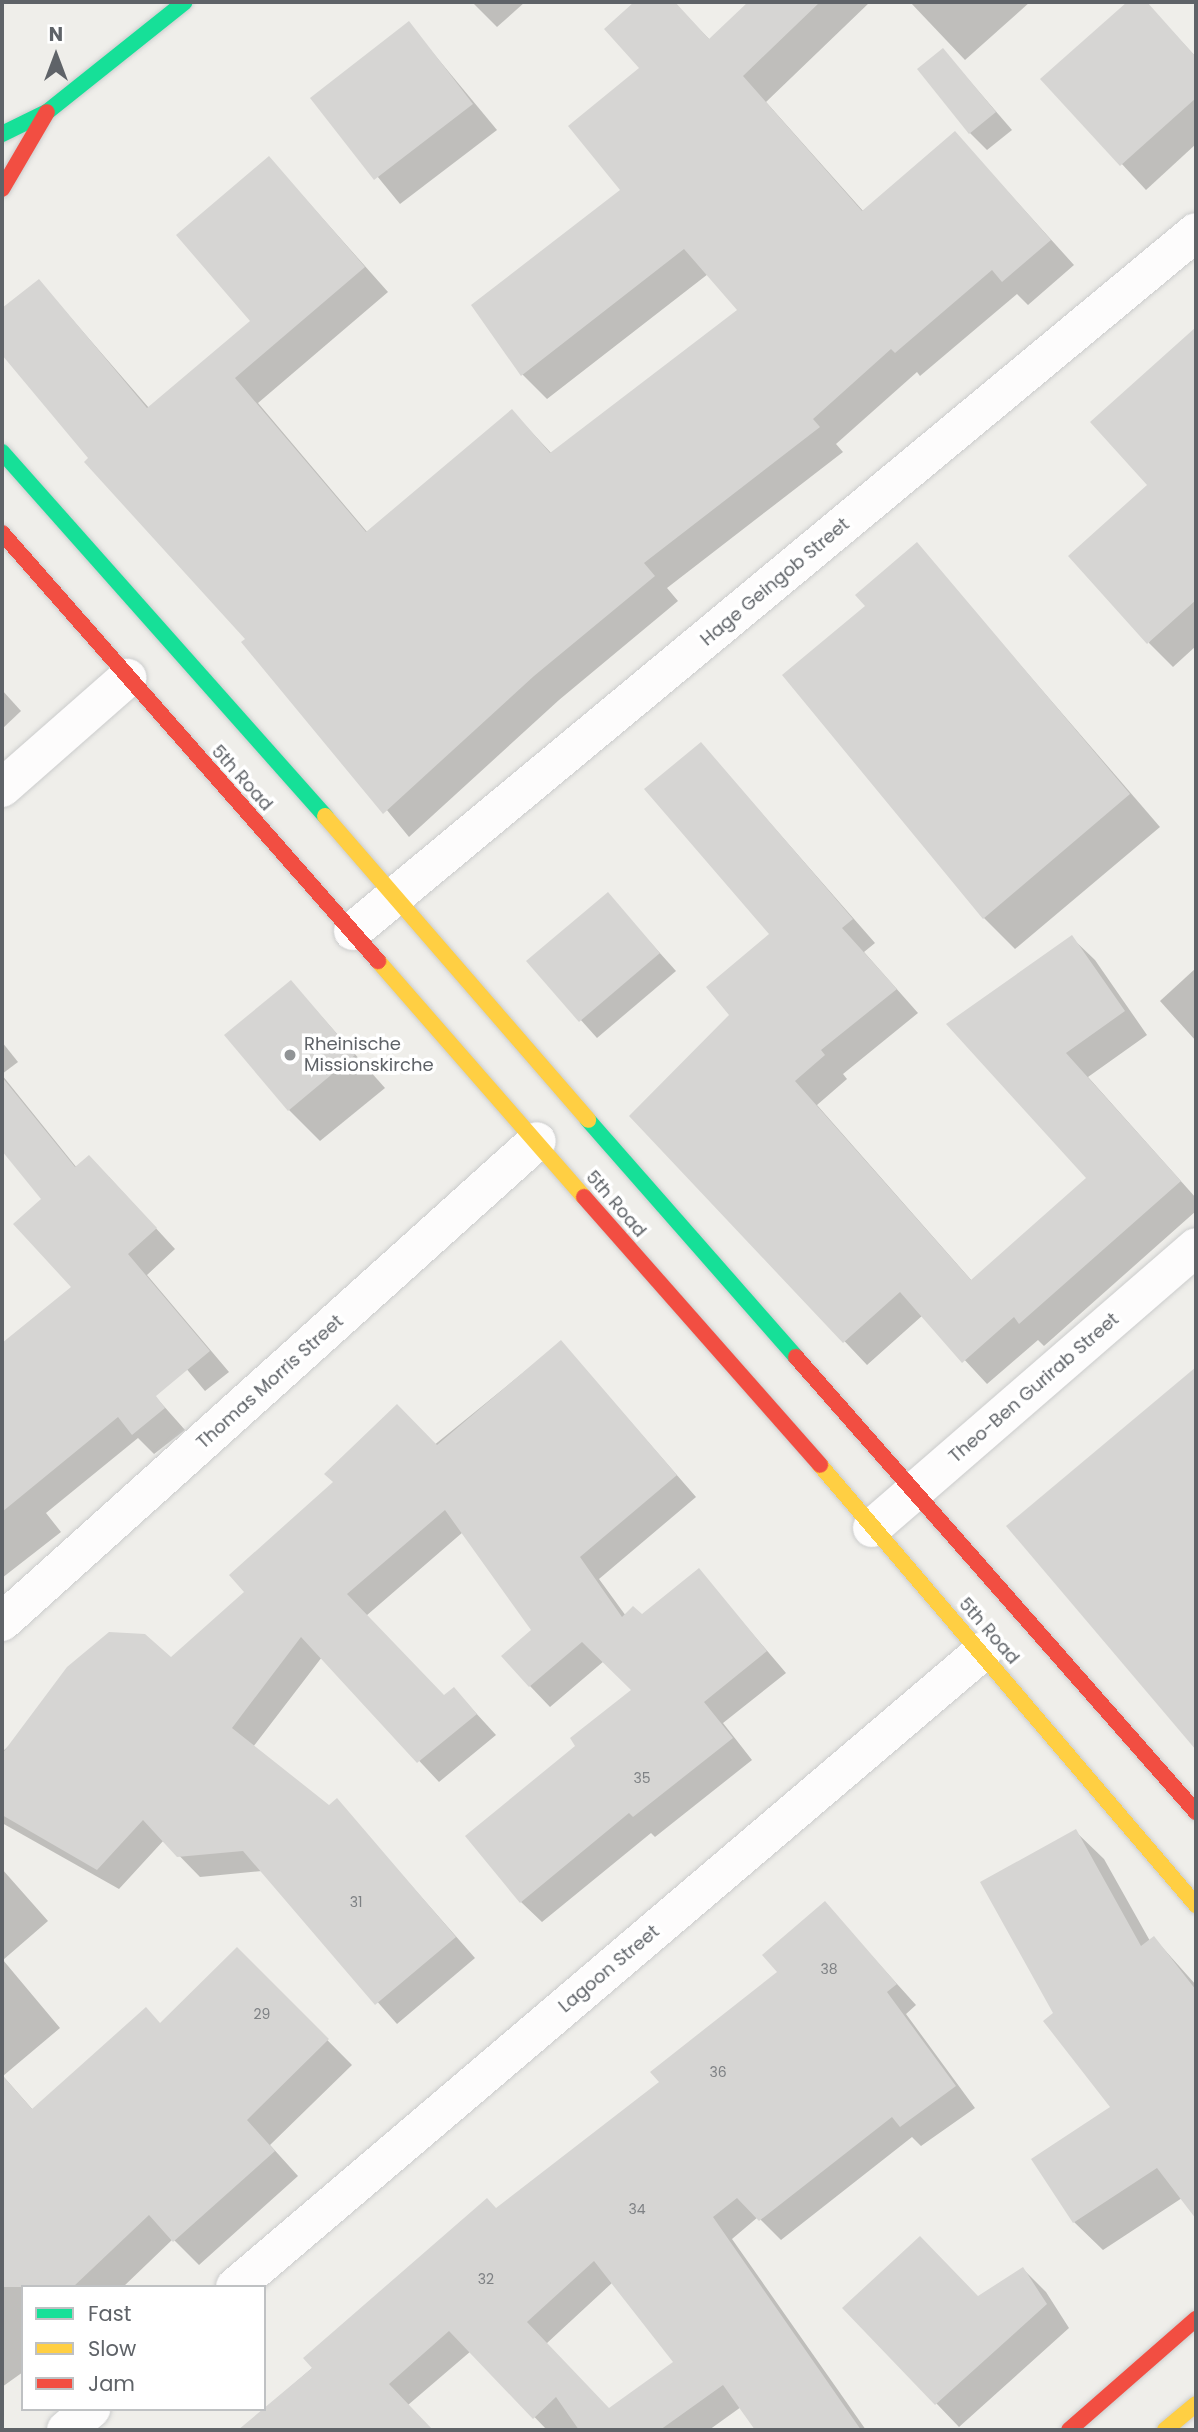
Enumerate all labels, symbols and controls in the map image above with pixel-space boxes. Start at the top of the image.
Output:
north arrow [21,21,91,91]
text: N [49,21,63,48]
street label: Hage Geingob Street [696,514,854,650]
street label: 5th Road [207,741,277,815]
place label: Rheinische Missionskirche [304,1034,434,1076]
marker: Rheinische Missionskirche [282,1047,298,1063]
street label: 5th Road [581,1166,651,1242]
street label: Theo-Ben Gurirab Street [945,1308,1123,1468]
street label: Thomas Morris Street [192,1311,348,1453]
street label: 5th Road [954,1593,1024,1669]
house number: 35 [633,1770,651,1786]
house number: 31 [350,1894,362,1910]
street label: Lagoon Street [554,1921,664,2017]
house number: 38 [820,1961,838,1977]
house number: 29 [254,2006,270,2022]
house number: 36 [709,2064,727,2080]
house number: 34 [628,2201,646,2217]
house number: 32 [478,2271,494,2287]
legend [21,2285,266,2411]
text: Fast [88,2299,131,2328]
text: Slow [88,2334,136,2363]
text: Jam [88,2369,135,2398]

